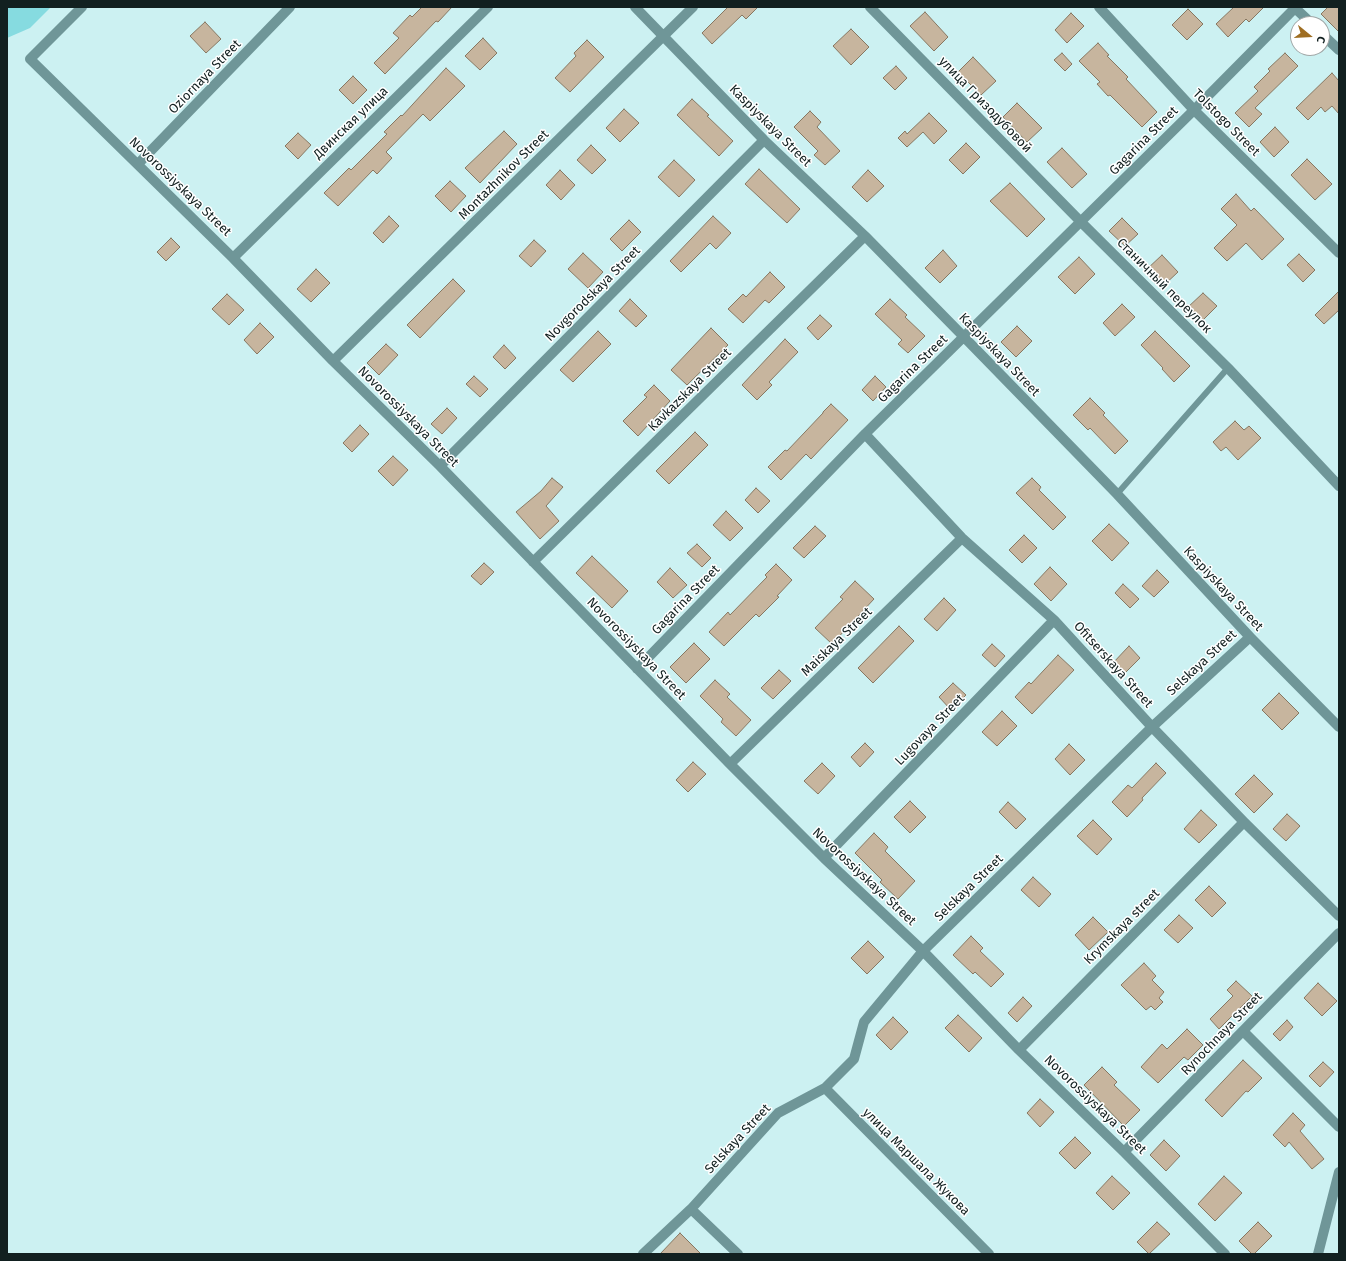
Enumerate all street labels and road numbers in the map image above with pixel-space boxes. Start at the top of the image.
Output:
street label: Oziornaya Street [166,37,244,117]
street label: улица Гризодубовой [935,54,1035,156]
street label: Kaspiyskaya Street [726,82,814,170]
street label: Двинская улица [311,84,391,162]
street label: Tolstogo Street [1189,86,1263,160]
street label: Gagarina Street [1106,103,1182,179]
street label: Montazhnikov Street [456,127,552,223]
street label: Novorossiyskaya Street [126,134,234,240]
street label: Станичный переулок [1113,235,1215,337]
street label: Novgorodskaya Street [542,243,644,345]
street label: Kaspiyskaya Street [955,310,1043,400]
street label: Gagarina Street [875,332,951,406]
street label: Kavkazskaya Street [645,345,735,435]
street label: Novorossiyskaya Street [354,363,462,471]
street label: Kaspiyskaya Street [1180,544,1266,634]
street label: Gagarina Street [649,562,723,638]
street label: Novorossiyskaya Street [583,595,689,703]
street label: Maiskaya Street [798,604,876,680]
street label: Ofitserskaya Street [1070,619,1156,711]
street label: Selskaya Street [1164,627,1240,699]
street label: Lugovaya Street [892,691,968,769]
street label: Novorossiyskaya Street [809,825,919,929]
street label: Selskaya Street [931,851,1007,925]
street label: Krymskaya street [1081,886,1163,968]
street label: Rynochnaya Street [1178,989,1266,1079]
street label: Novorossiyskaya Street [1041,1052,1149,1158]
street label: Selskaya Street [702,1101,774,1177]
street label: улица Маршала Жукова [859,1105,973,1219]

